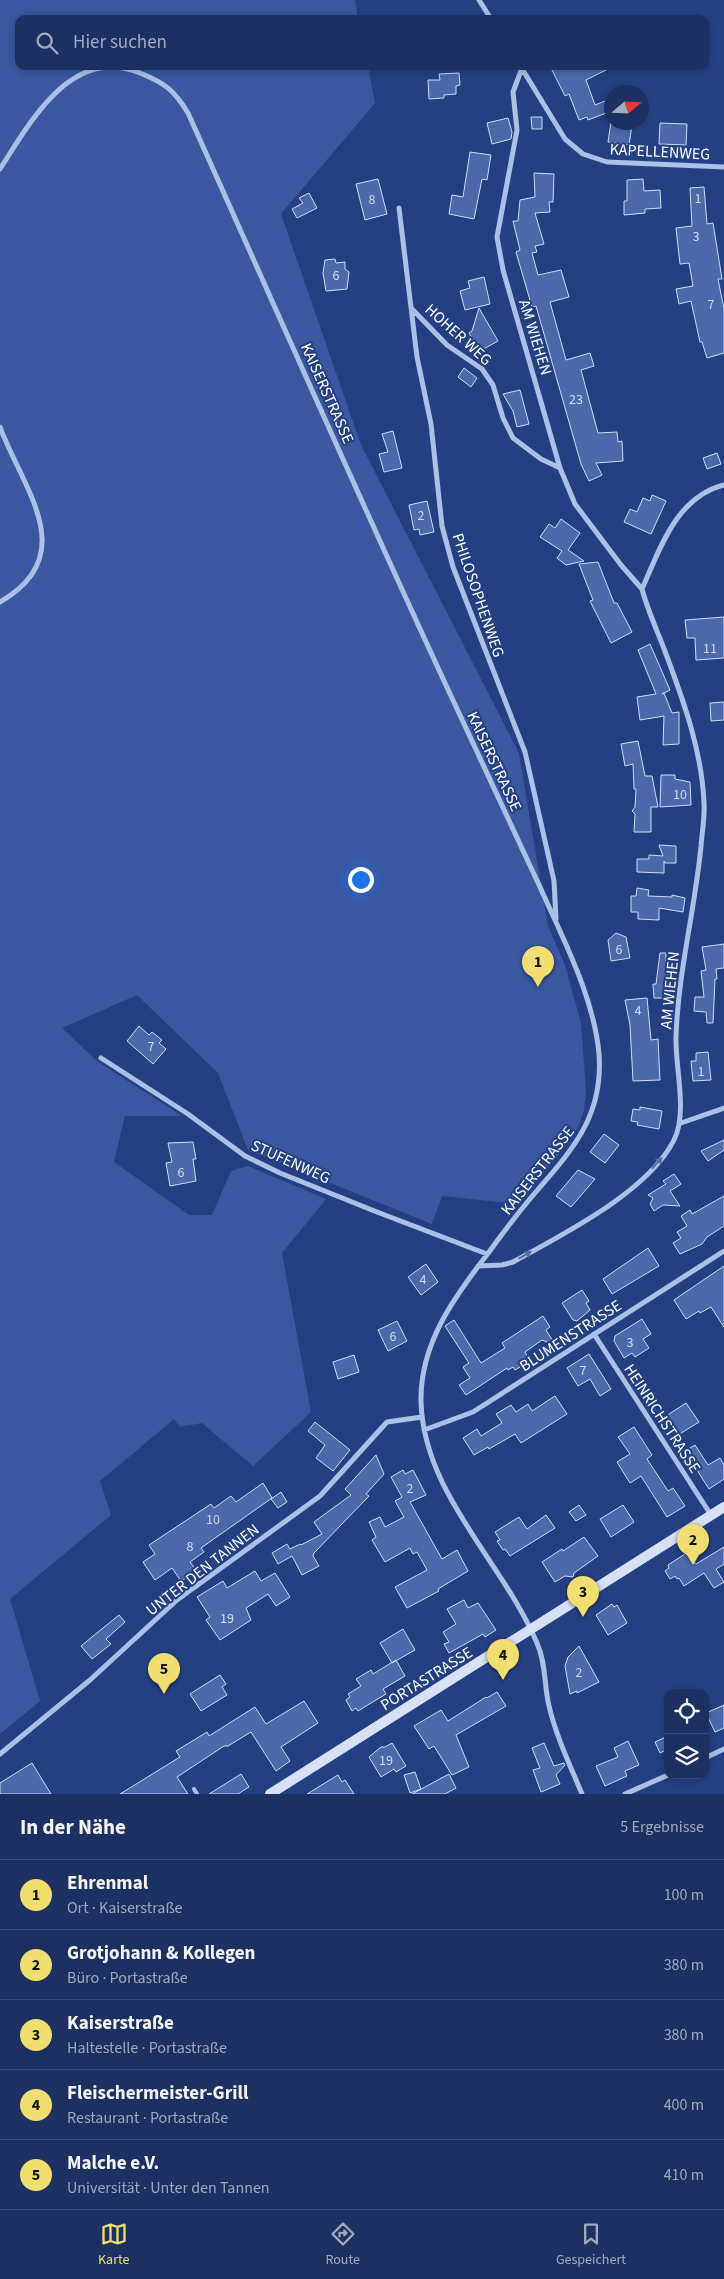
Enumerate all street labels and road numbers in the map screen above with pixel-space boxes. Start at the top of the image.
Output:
street label: KAPELLENWEG [609,138,711,166]
street label: AM WIEHEN [513,297,557,378]
street label: HOHER WEG [420,299,497,371]
street label: KAISERSTRASSE [295,340,359,447]
street label: PHILOSOPHENWEG [446,530,510,660]
street label: KAISERSTRASSE [461,708,527,815]
street label: AM WIEHEN [655,950,685,1030]
street label: KAISERSTRASSE [496,1121,580,1220]
street label: STUFENWEG [247,1135,334,1189]
street label: BLUMENSTRASSE [515,1295,626,1377]
street label: HEINRICHSTRASSE [619,1360,706,1477]
street label: UNTER DEN TANNEN [142,1519,264,1621]
street label: PORTASTRASSE [376,1642,477,1716]

